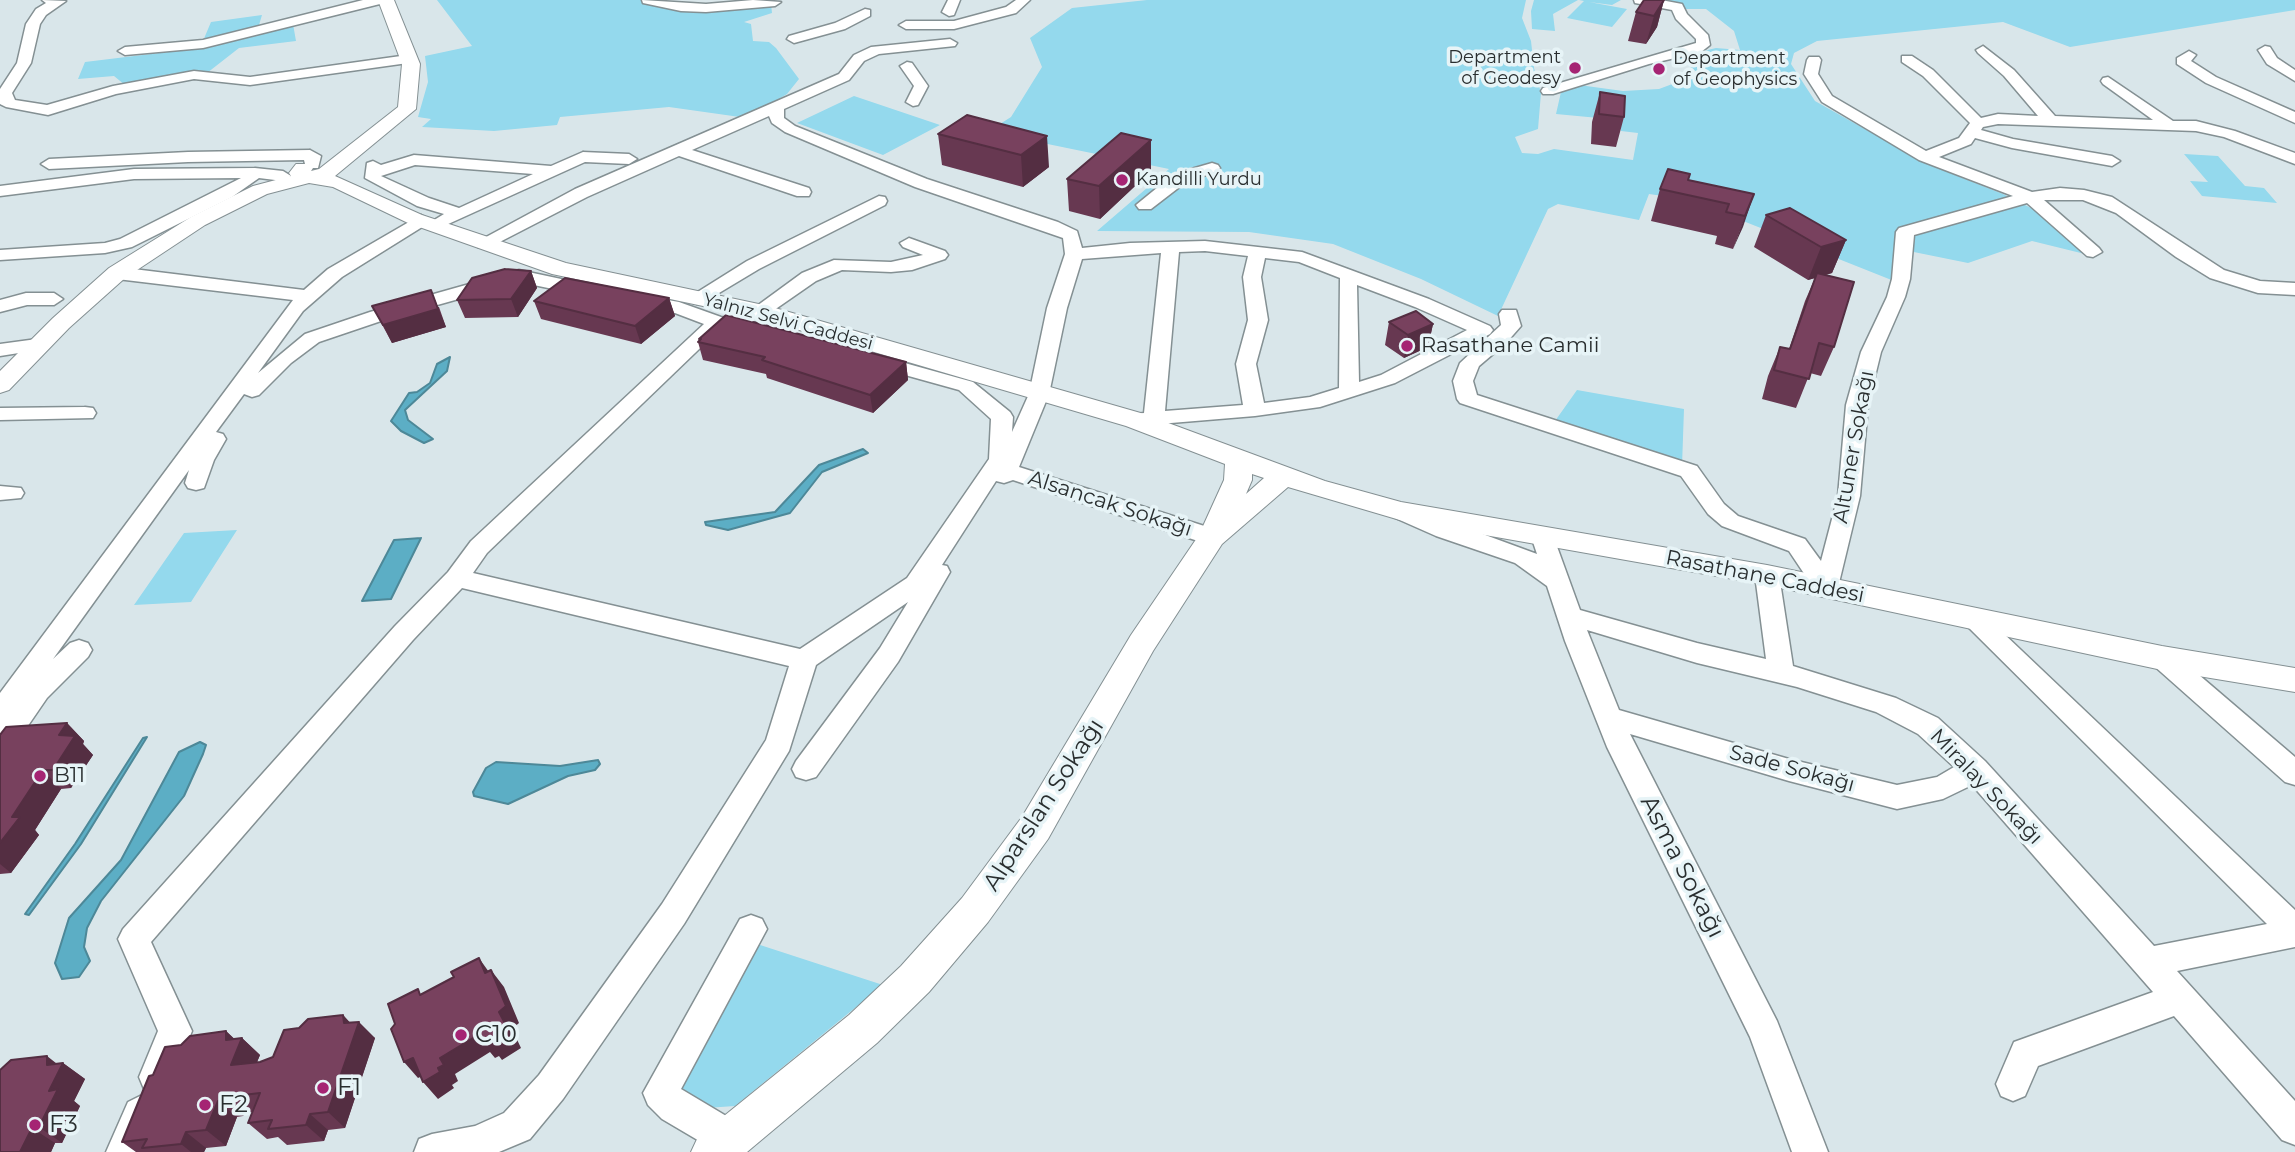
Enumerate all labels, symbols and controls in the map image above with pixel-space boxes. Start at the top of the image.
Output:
place label: Department of Geodesy [1448,47,1561,90]
place label: Department of Geophysics [1673,48,1797,90]
marker: Department of Geodesy [1567,60,1583,76]
marker: Department of Geophysics [1651,61,1667,77]
place label: Kandilli Yurdu [1136,169,1262,191]
marker: Kandilli Yurdu [1114,172,1130,188]
street label: Yalnız Selvi Caddesi [701,289,875,355]
place label: Rasathane Camii [1421,333,1599,359]
marker: Rasathane Camii [1399,338,1415,354]
street label: Altuner Sokağı [1828,369,1880,525]
street label: Alsancak Sokağı [1025,466,1195,542]
street label: Rasathane Caddesi [1664,545,1866,609]
street label: Alparslan Sokağı [978,714,1110,896]
street label: Miralay Sokağı [1924,724,2048,850]
street label: Sade Sokağı [1727,740,1857,798]
place label: B11 [54,763,85,789]
marker: B11 [32,768,48,784]
street label: Asma Sokağı [1634,791,1730,943]
place label: C10 [475,1021,517,1049]
marker: C10 [453,1027,469,1043]
place label: F1 [337,1074,361,1102]
marker: F1 [315,1080,331,1096]
place label: F2 [219,1091,248,1119]
marker: F2 [197,1097,213,1113]
place label: F3 [49,1111,78,1139]
marker: F3 [27,1117,43,1133]

